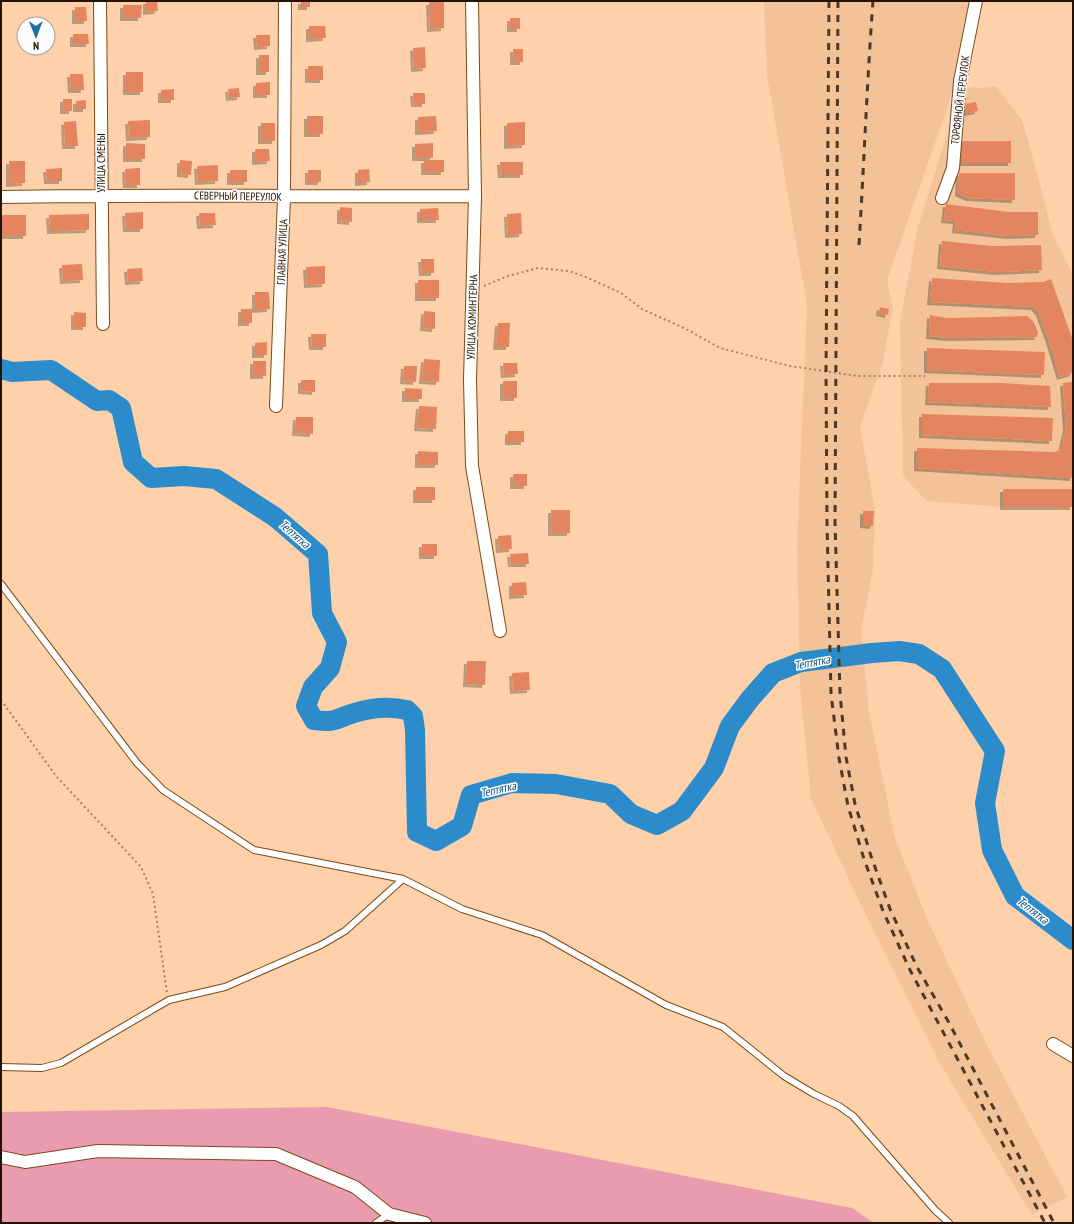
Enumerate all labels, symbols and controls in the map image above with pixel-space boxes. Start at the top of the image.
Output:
north arrow [16,16,56,56]
text: N [33,39,39,53]
street label: ТОРФЯНОЙ ПЕРЕУЛОК [948,54,972,145]
street label: УЛИЦА СМЕНЫ [94,133,108,193]
street label: СЕВЕРНЫЙ ПЕРЕУЛОК [194,188,283,204]
street label: ГЛАВНАЯ УЛИЦА [274,218,290,285]
street label: УЛИЦА КОМИНТЕРНА [464,273,481,360]
water label: Тептятка [276,517,314,552]
water label: Тептятка [793,651,832,673]
water label: Тептятка [479,777,518,800]
water label: Тептятка [1014,893,1053,928]

